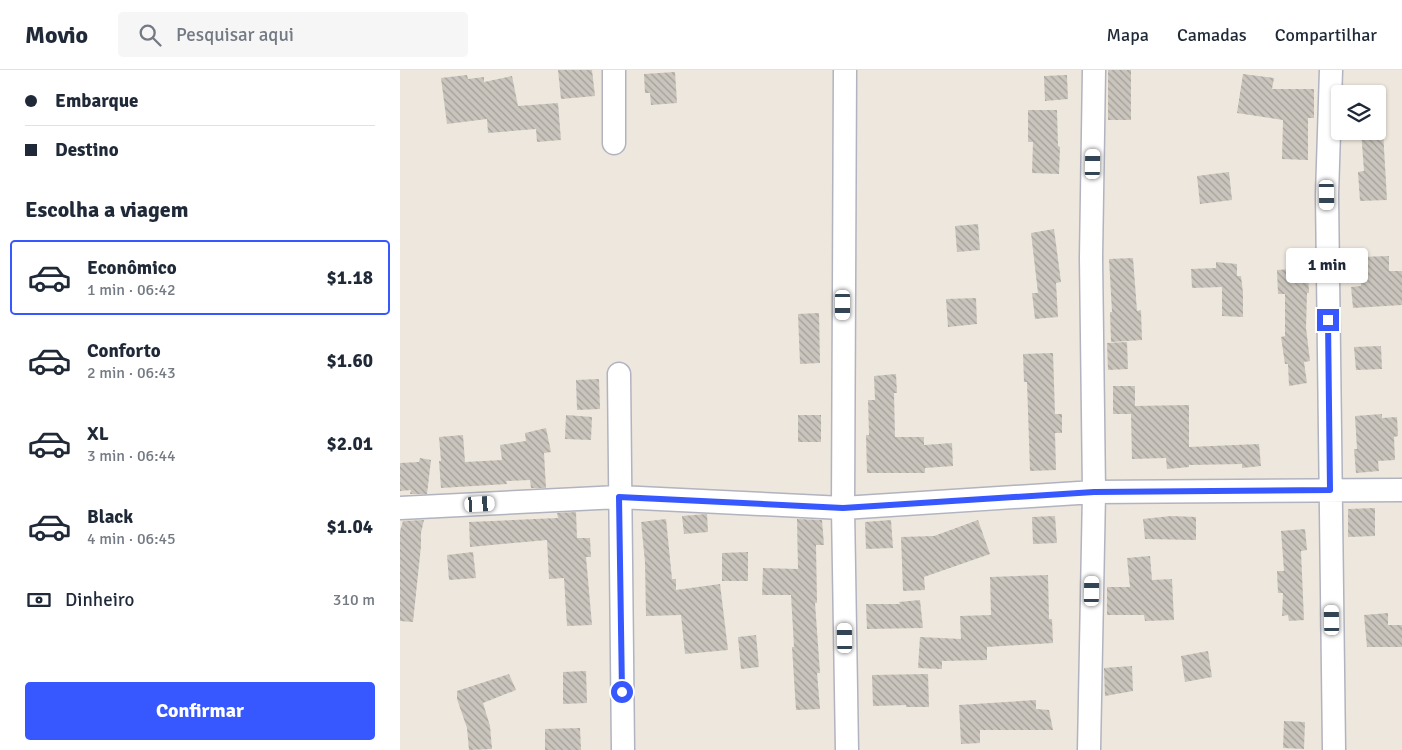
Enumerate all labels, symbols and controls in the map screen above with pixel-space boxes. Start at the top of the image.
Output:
search box [118,12,468,57]
text: Movio [25,20,88,50]
icon: search [136,21,164,49]
text: Pesquisar aqui [176,23,294,47]
text: Mapa [1107,24,1149,46]
text: Camadas [1177,24,1247,46]
text: Compartilhar [1275,24,1377,46]
map controls [1331,85,1386,140]
button: layers [1331,85,1386,140]
text: Embarque [55,89,139,113]
text: Destino [55,138,119,162]
car [1085,149,1100,179]
car [1319,180,1334,210]
text: Escolha a viagem [25,196,189,223]
callout: 1 min [1287,248,1369,282]
icon: car [27,255,72,300]
text: 1 min [1308,255,1346,275]
text: Econômico [87,256,177,280]
text: $1.18 [327,266,373,290]
text: 1 min · 06:42 [87,280,176,300]
car [835,290,850,320]
route end [1317,309,1339,331]
icon: car [27,338,72,383]
text: Conforto [87,339,161,363]
text: $1.60 [327,349,373,373]
text: 2 min · 06:43 [87,363,176,383]
icon: car [27,421,72,466]
text: XL [87,422,109,446]
text: $2.01 [327,432,373,456]
text: 3 min · 06:44 [87,446,176,466]
car [464,496,495,512]
icon: car [27,504,72,549]
text: Black [87,505,133,529]
text: $1.04 [327,515,373,539]
text: 4 min · 06:45 [87,529,176,549]
car [1084,576,1099,606]
icon: cash [25,586,53,614]
text: Dinheiro [65,588,134,612]
text: 310 m [333,590,375,610]
car [1324,605,1339,635]
car [837,623,852,653]
route start [611,681,633,703]
button: Confirmar [25,682,375,740]

